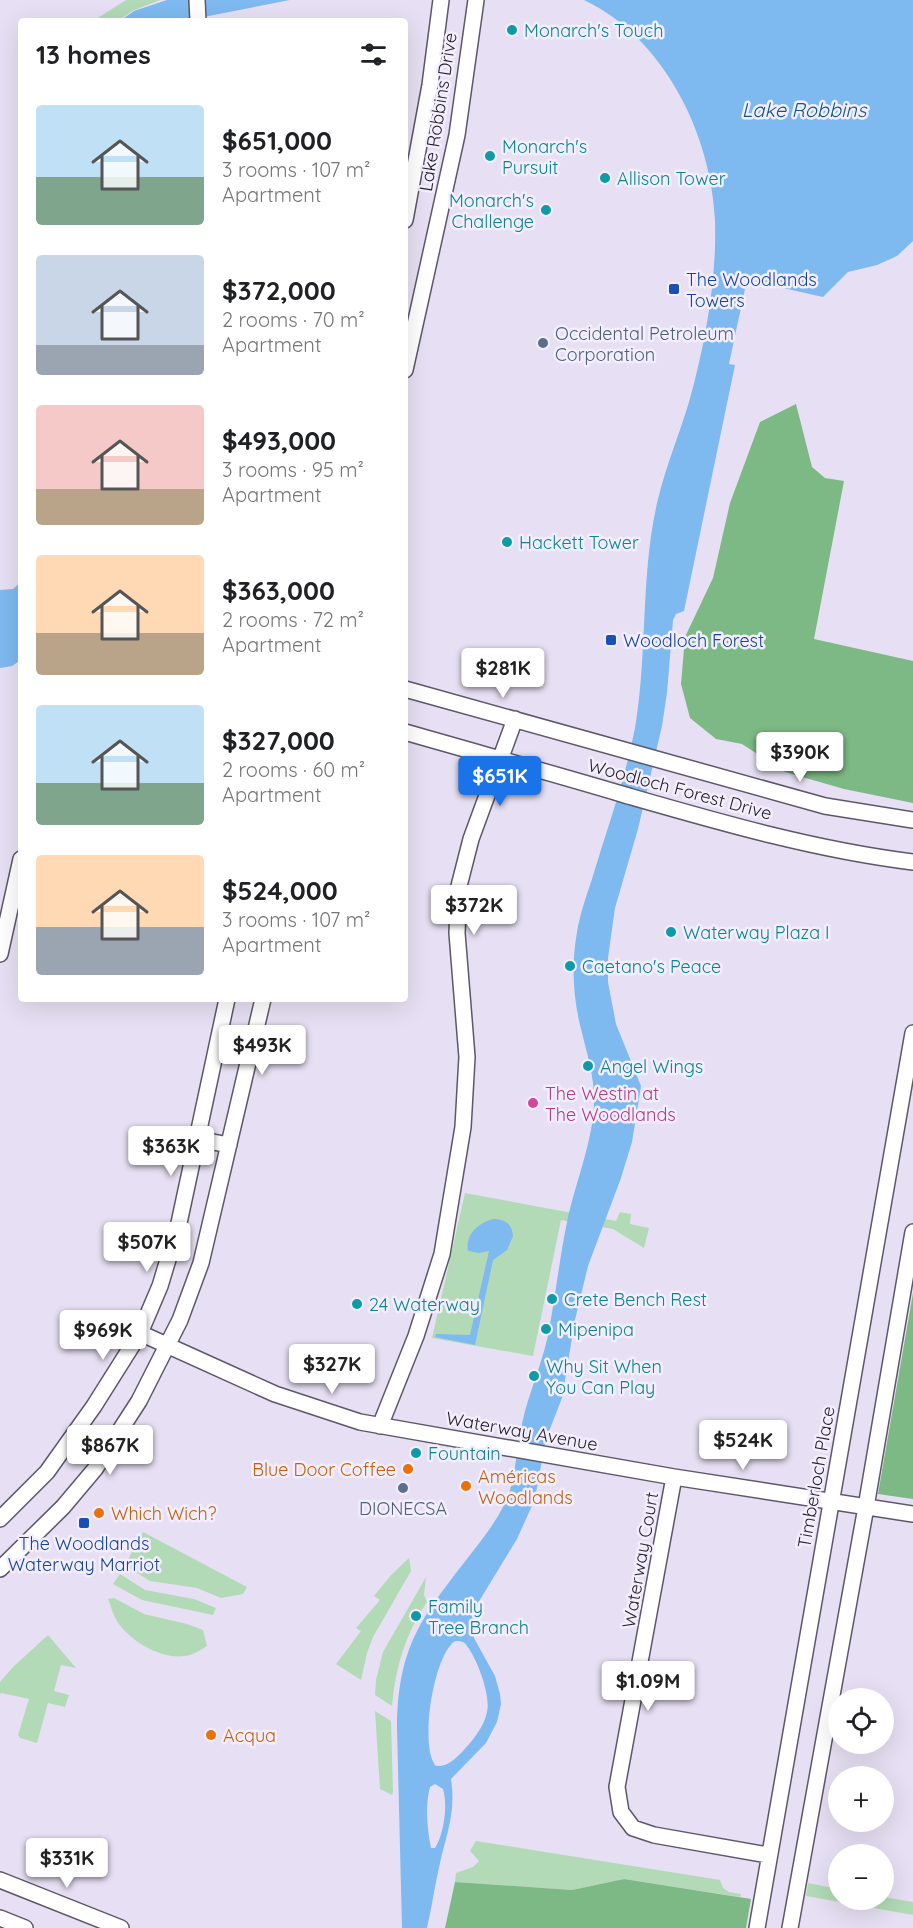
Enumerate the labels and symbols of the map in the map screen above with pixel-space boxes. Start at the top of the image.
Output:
place label: Monarch's Touch [524,19,663,42]
marker: Monarch's Touch [505,23,519,37]
street label: Lake Robbins Drive [414,31,462,193]
water label: Lake Robbins [742,97,868,122]
place label: Monarch's Pursuit [502,135,587,179]
marker: Monarch's Pursuit [483,149,497,163]
place label: Allison Tower [617,167,726,190]
marker: Allison Tower [598,171,612,185]
place label: Monarch's Challenge [449,189,534,233]
marker: Monarch's Challenge [539,203,553,217]
place label: The Woodlands Towers [686,268,817,312]
marker: The Woodlands Towers [667,282,681,296]
place label: Occidental Petroleum Corporation [555,322,734,366]
marker: Occidental Petroleum Corporation [536,336,550,350]
place label: Hackett Tower [519,531,639,554]
marker: Hackett Tower [500,535,514,549]
place label: Woodloch Forest [623,629,764,652]
marker: Woodloch Forest [604,633,618,647]
pin: $281K [461,648,545,699]
pin: $390K [758,732,842,783]
street label: Woodloch Forest Drive [586,753,774,825]
pin: $651K [458,756,542,807]
pin: $372K [432,885,516,936]
place label: Waterway Plaza I [683,921,830,944]
marker: Waterway Plaza I [664,925,678,939]
place label: Caetano's Peace [582,955,721,978]
marker: Caetano's Peace [563,959,577,973]
pin: $493K [220,1025,304,1076]
place label: Angel Wings [600,1055,703,1078]
marker: Angel Wings [581,1059,595,1073]
place label: The Westin at The Woodlands [545,1082,676,1126]
marker: The Westin at The Woodlands [526,1096,540,1110]
pin: $363K [129,1126,213,1177]
pin: $507K [105,1222,189,1273]
place label: Crete Bench Rest [564,1288,707,1311]
marker: Crete Bench Rest [545,1292,559,1306]
place label: 24 Waterway [369,1293,480,1316]
marker: 24 Waterway [350,1297,364,1311]
pin: $969K [61,1310,145,1361]
place label: Mipenipa [558,1318,634,1341]
marker: Mipenipa [539,1322,553,1336]
pin: $327K [290,1344,374,1395]
place label: Why Sit When You Can Play [546,1355,662,1399]
marker: Why Sit When You Can Play [527,1369,541,1383]
street label: Timberloch Place [792,1404,840,1550]
street label: Waterway Avenue [444,1406,600,1456]
pin: $524K [701,1420,785,1471]
pin: $867K [68,1425,152,1476]
place label: Fountain [428,1442,501,1465]
marker: Fountain [409,1446,423,1460]
place label: Blue Door Coffee [252,1458,396,1481]
marker: Blue Door Coffee [401,1462,415,1476]
place label: Américas Woodlands [478,1465,573,1509]
marker: Américas Woodlands [459,1479,473,1493]
marker: DIONECSA [396,1481,410,1495]
street label: Waterway Court [617,1490,663,1630]
place label: DIONECSA [359,1497,447,1520]
place label: Which Wich? [111,1502,217,1525]
marker: Which Wich? [92,1506,106,1520]
marker: The Woodlands Waterway Marriot [77,1516,91,1530]
place label: The Woodlands Waterway Marriot [8,1532,160,1576]
place label: Family Tree Branch [428,1595,529,1639]
marker: Family Tree Branch [409,1609,423,1623]
pin: $1.09M [599,1661,697,1712]
place label: Acqua [223,1724,276,1747]
marker: Acqua [204,1728,218,1742]
pin: $331K [25,1838,109,1889]

